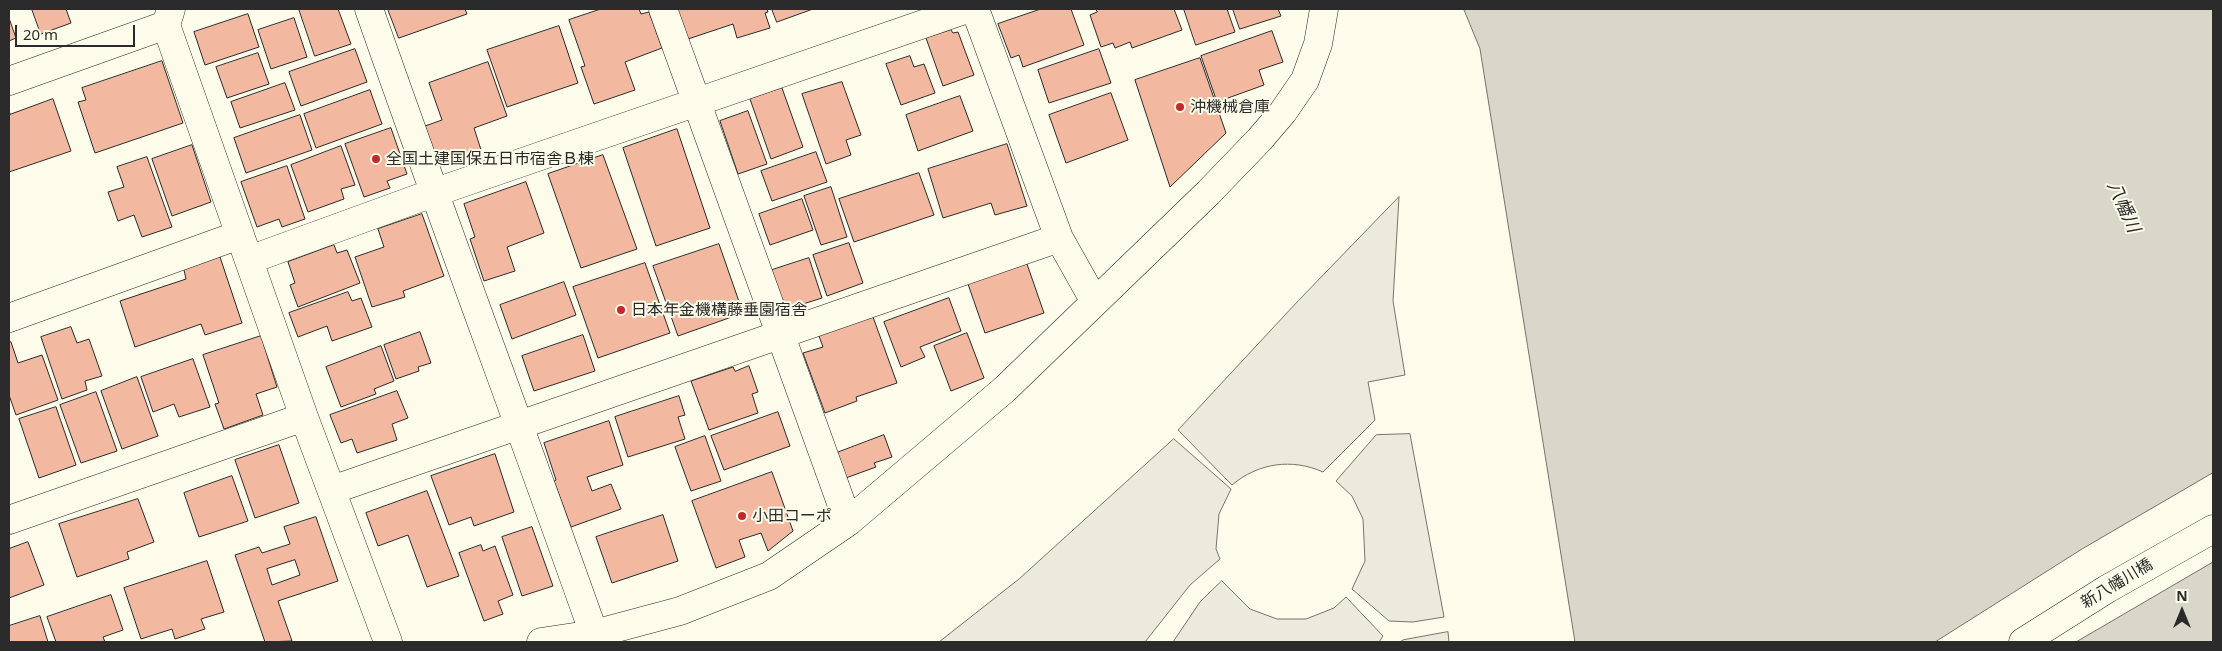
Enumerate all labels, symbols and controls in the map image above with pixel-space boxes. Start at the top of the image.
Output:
scale bar [18,15,138,47]
text: 20 m [23,24,58,44]
place label: 沖機械倉庫 [1190,97,1270,117]
marker: 沖機械倉庫 [1174,101,1186,113]
place label: 全国土建国保五日市宿舎Ｂ棟 [386,149,594,169]
marker: 全国土建国保五日市宿舎Ｂ棟 [370,153,382,165]
water label: 八幡川 [2102,178,2144,236]
place label: 日本年金機構藤垂園宿舎 [631,300,807,320]
marker: 日本年金機構藤垂園宿舎 [615,304,627,316]
place label: 小田コーポ [752,506,832,526]
marker: 小田コーポ [736,510,748,522]
street label: 新八幡川橋 [2078,555,2156,613]
north arrow [2157,586,2207,636]
text: N [2176,586,2188,605]

